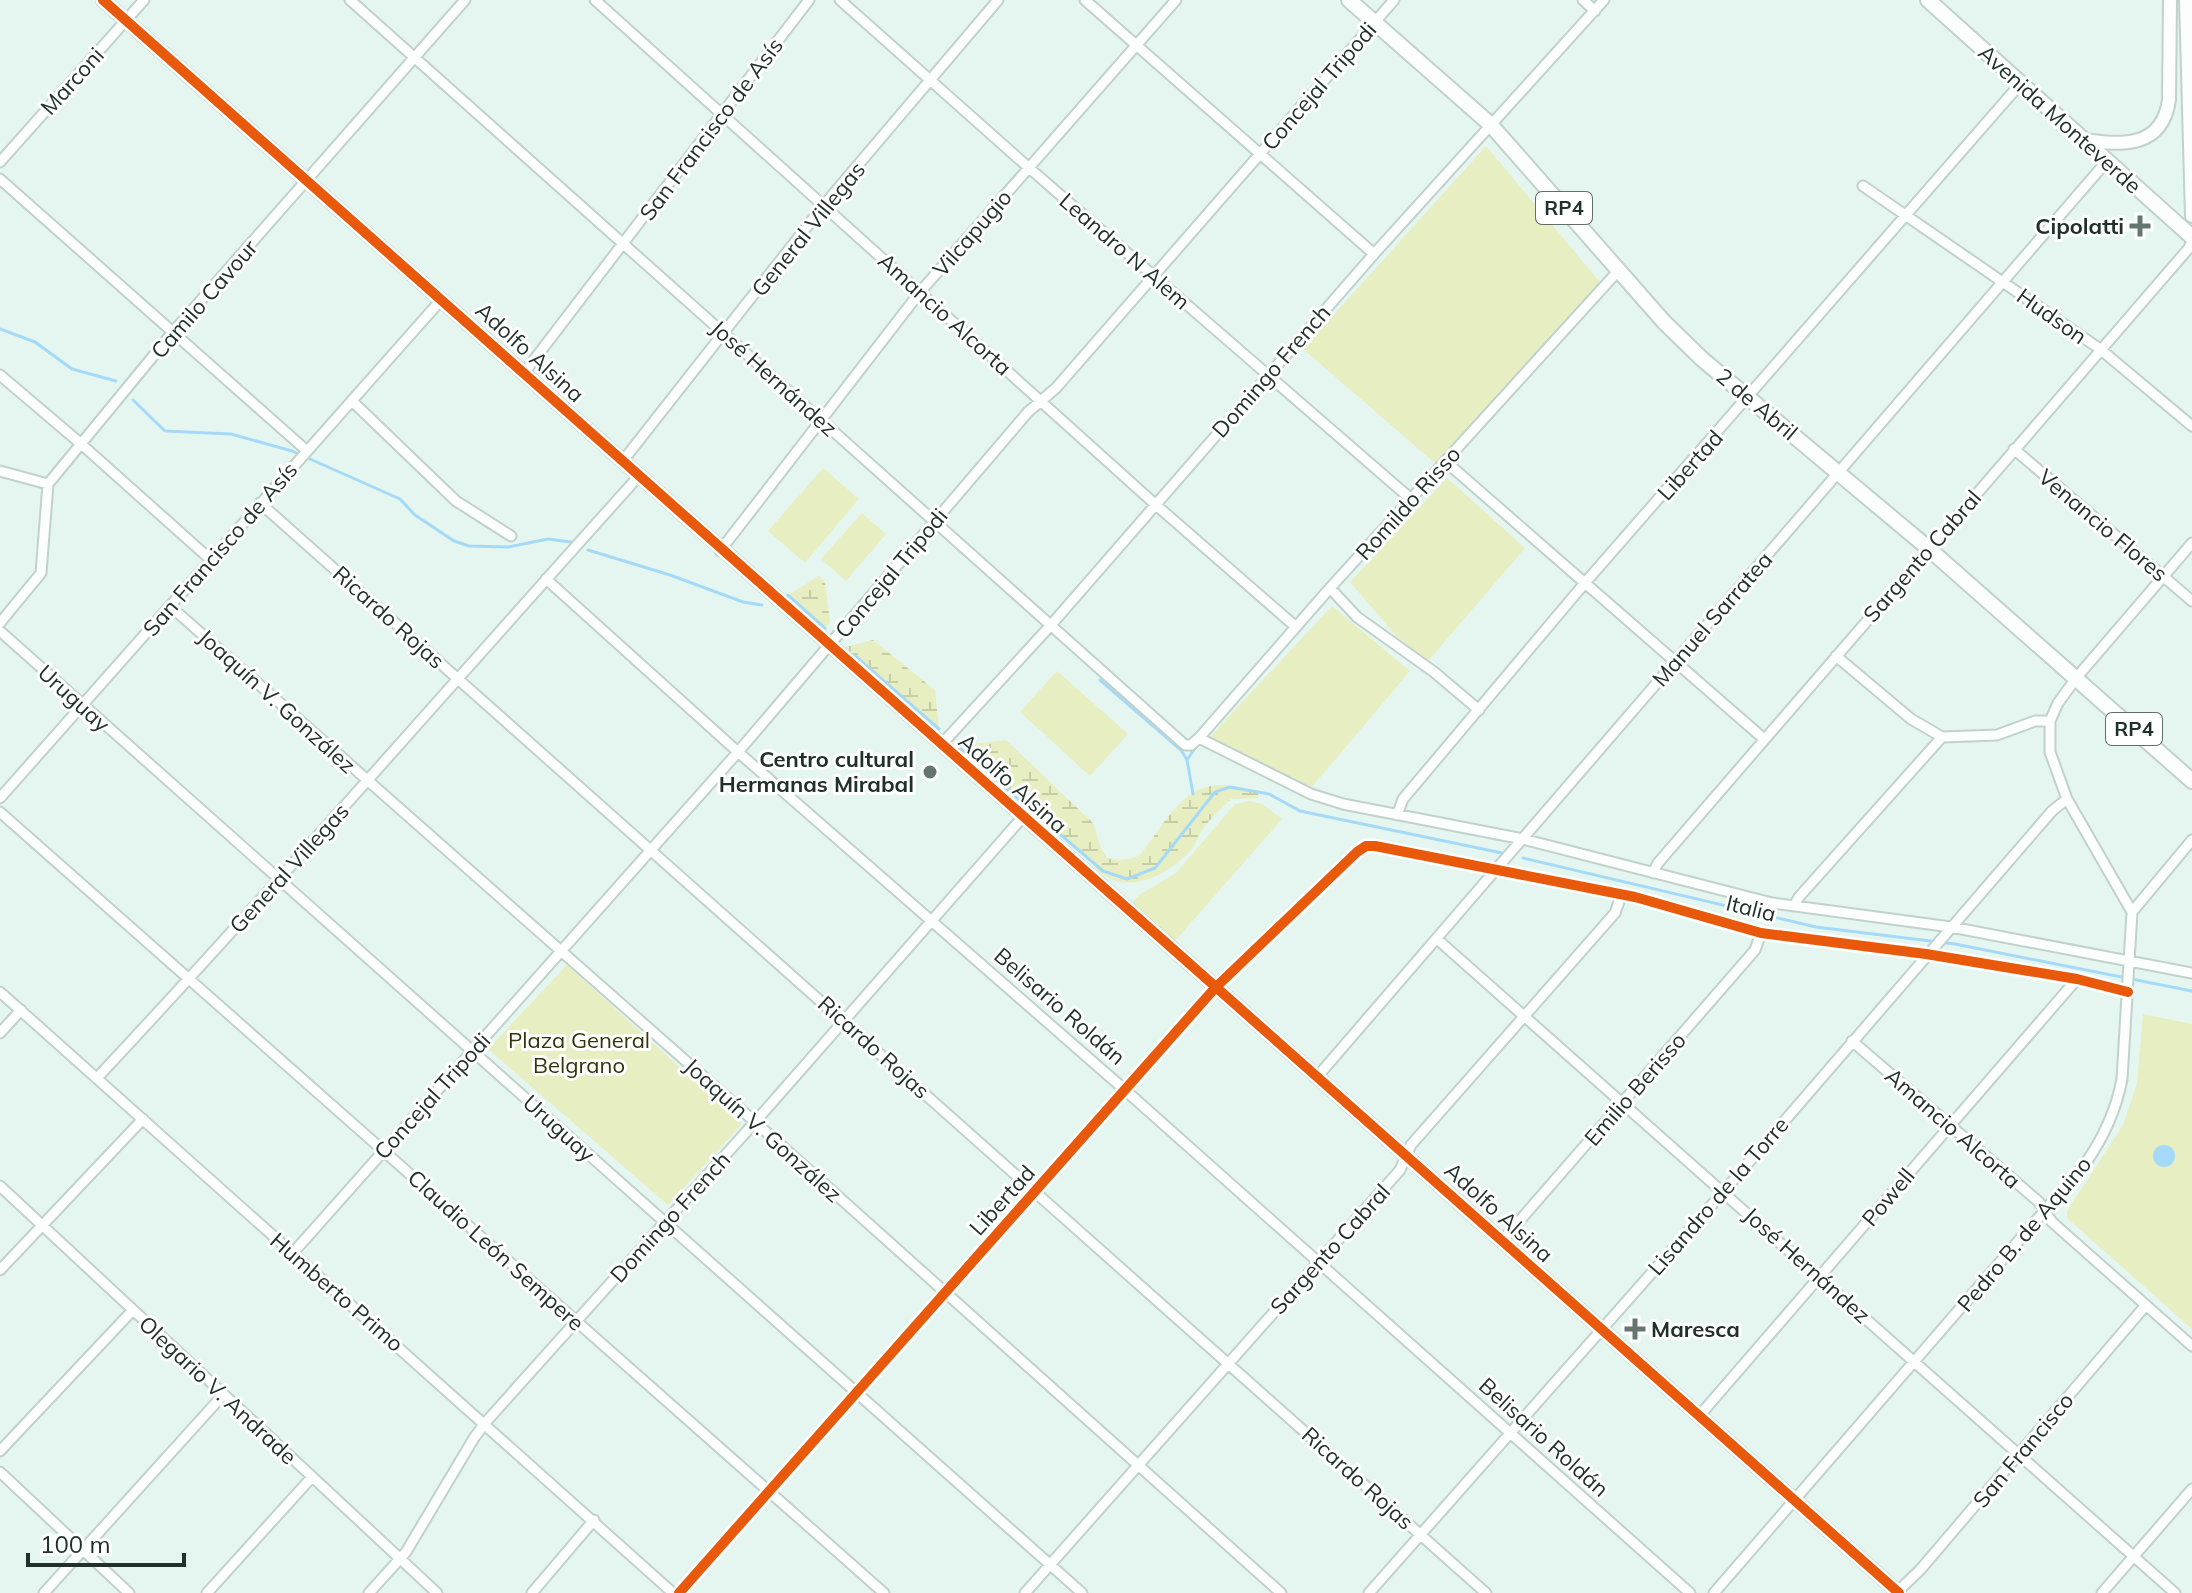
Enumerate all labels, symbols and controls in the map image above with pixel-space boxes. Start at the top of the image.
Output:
street label: Concejal Tripodi [1256,16,1382,156]
street label: San Francisco de Asís [633,32,789,226]
street label: Avenida Monteverde [1973,38,2147,200]
street label: Marconi [34,41,110,121]
street label: General Villegas [745,156,871,302]
street label: Vilcapugio [926,184,1018,282]
street label: Leandro N Alem [1054,187,1196,315]
road number: RP4 [1536,192,1592,224]
place label: Cipolatti [2035,212,2124,240]
marker: Cipolatti [2131,217,2149,235]
street label: Camilo Cavour [145,234,263,364]
street label: Amancio Alcorta [872,247,1018,381]
street label: Hudson [2012,282,2092,350]
street label: Adolfo Alsina [470,296,590,408]
street label: Domingo French [1206,299,1336,443]
street label: José Hernández [705,314,843,442]
street label: 2 de Abril [1711,362,1803,446]
street label: Libertad [1651,424,1729,506]
street label: Romildo Risso [1350,440,1466,566]
street label: San Francisco de Asís [137,456,303,642]
street label: Venancio Flores [2033,463,2173,587]
street label: Sargento Cabral [1857,484,1987,628]
street label: Concejal Tripodi [829,502,953,644]
street label: Manuel Sarratea [1646,546,1778,692]
street label: Ricardo Rojas [327,560,451,674]
street label: Joaquín V. González [192,623,362,779]
street label: Uruguay [32,658,116,738]
road number: RP4 [2106,713,2162,745]
street label: Adolfo Alsina [953,727,1073,839]
place label: Centro cultural Hermanas Mirabal [719,745,914,798]
marker: Centro cultural Hermanas Mirabal [921,763,939,781]
street label: General Villegas [223,797,355,939]
street label: Italia [1723,888,1779,928]
street label: Belisario Roldán [989,941,1131,1071]
street label: Ricardo Rojas [812,990,936,1104]
park label: Plaza General Belgrano [508,1026,650,1079]
street label: Concejal Tripodi [368,1027,496,1165]
street label: Emilio Berisso [1578,1027,1692,1151]
street label: Joaquín V. González [678,1052,848,1208]
street label: Amancio Alcorta [1880,1062,2026,1194]
street label: Uruguay [517,1088,601,1168]
street label: Lisandro de la Torre [1642,1111,1794,1281]
street label: Domingo French [604,1146,736,1288]
street label: Pedro B. de Aquino [1951,1151,2097,1317]
street label: Adolfo Alsina [1439,1156,1559,1268]
street label: Libertad [963,1159,1041,1241]
street label: Powell [1856,1162,1920,1232]
street label: Claudio León Sempere [402,1163,590,1337]
street label: Sargento Cabral [1264,1178,1396,1320]
street label: José Hernández [1738,1201,1876,1329]
street label: Humberto Primo [265,1226,409,1358]
street label: Olegario V. Andrade [133,1310,303,1470]
place label: Maresca [1651,1315,1740,1343]
marker: Maresca [1626,1320,1644,1338]
street label: Belisario Roldán [1473,1371,1615,1503]
street label: San Francisco [1967,1387,2079,1513]
street label: Ricardo Rojas [1296,1421,1420,1535]
scale bar [28,1517,184,1567]
text: 100 m [40,1529,111,1559]

